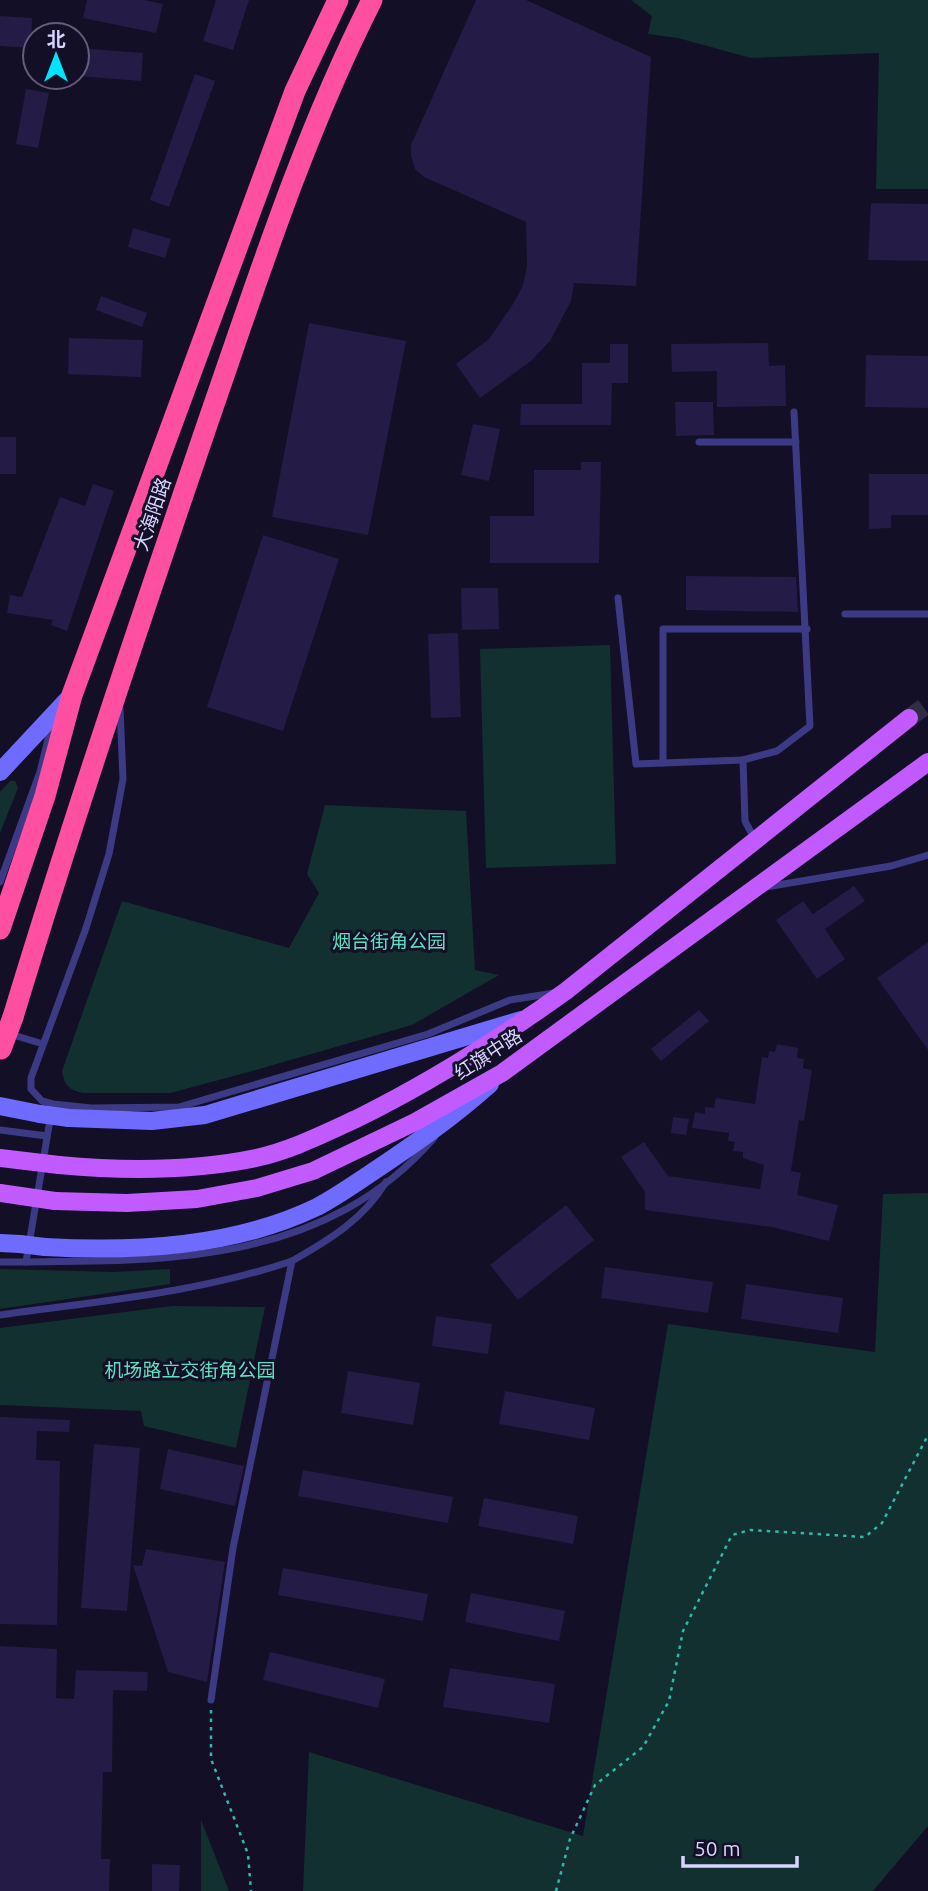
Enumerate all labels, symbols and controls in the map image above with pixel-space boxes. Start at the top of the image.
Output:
north arrow [21,21,91,91]
text: 北 [46,28,66,50]
street label: 大海阳路 [129,474,175,554]
park label: 烟台街角公园 [332,930,446,952]
street label: 红旗中路 [450,1024,526,1084]
park label: 机场路立交街角公园 [104,1359,276,1381]
scale bar [683,1825,797,1869]
text: 50 m [694,1836,741,1860]

